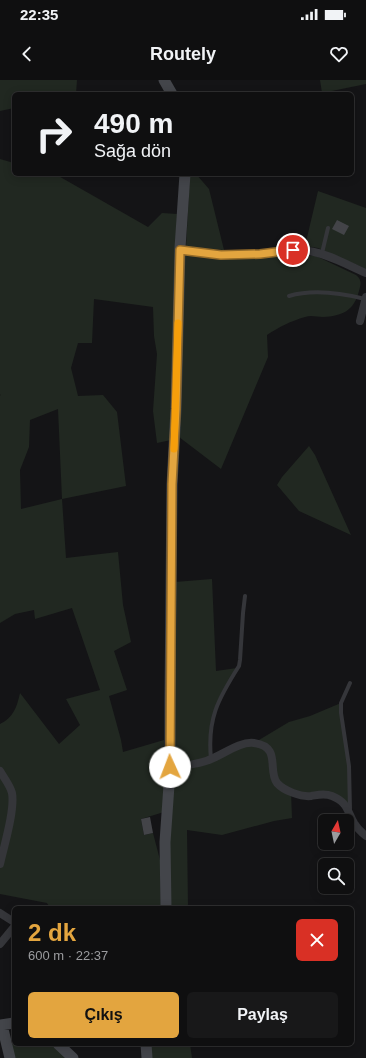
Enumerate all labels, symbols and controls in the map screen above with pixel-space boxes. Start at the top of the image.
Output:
text: 22:35 [20,6,58,23]
icon: back [16,43,38,65]
icon: heart [328,43,350,65]
text: Routely [150,44,216,64]
icon: right [28,108,80,160]
text: 490 m [94,108,173,139]
text: Sağa dön [94,141,171,161]
pin [276,233,310,267]
icon: arrive [282,239,304,261]
position arrow [149,746,191,788]
north arrow [318,814,354,850]
map controls [318,814,354,894]
button: search [318,858,354,894]
text: 2 dk [28,919,76,946]
button: close [296,919,338,961]
text: 600 m · 22:37 [28,948,108,963]
button: Çıkış [28,992,179,1038]
button: Paylaş [187,992,338,1038]

